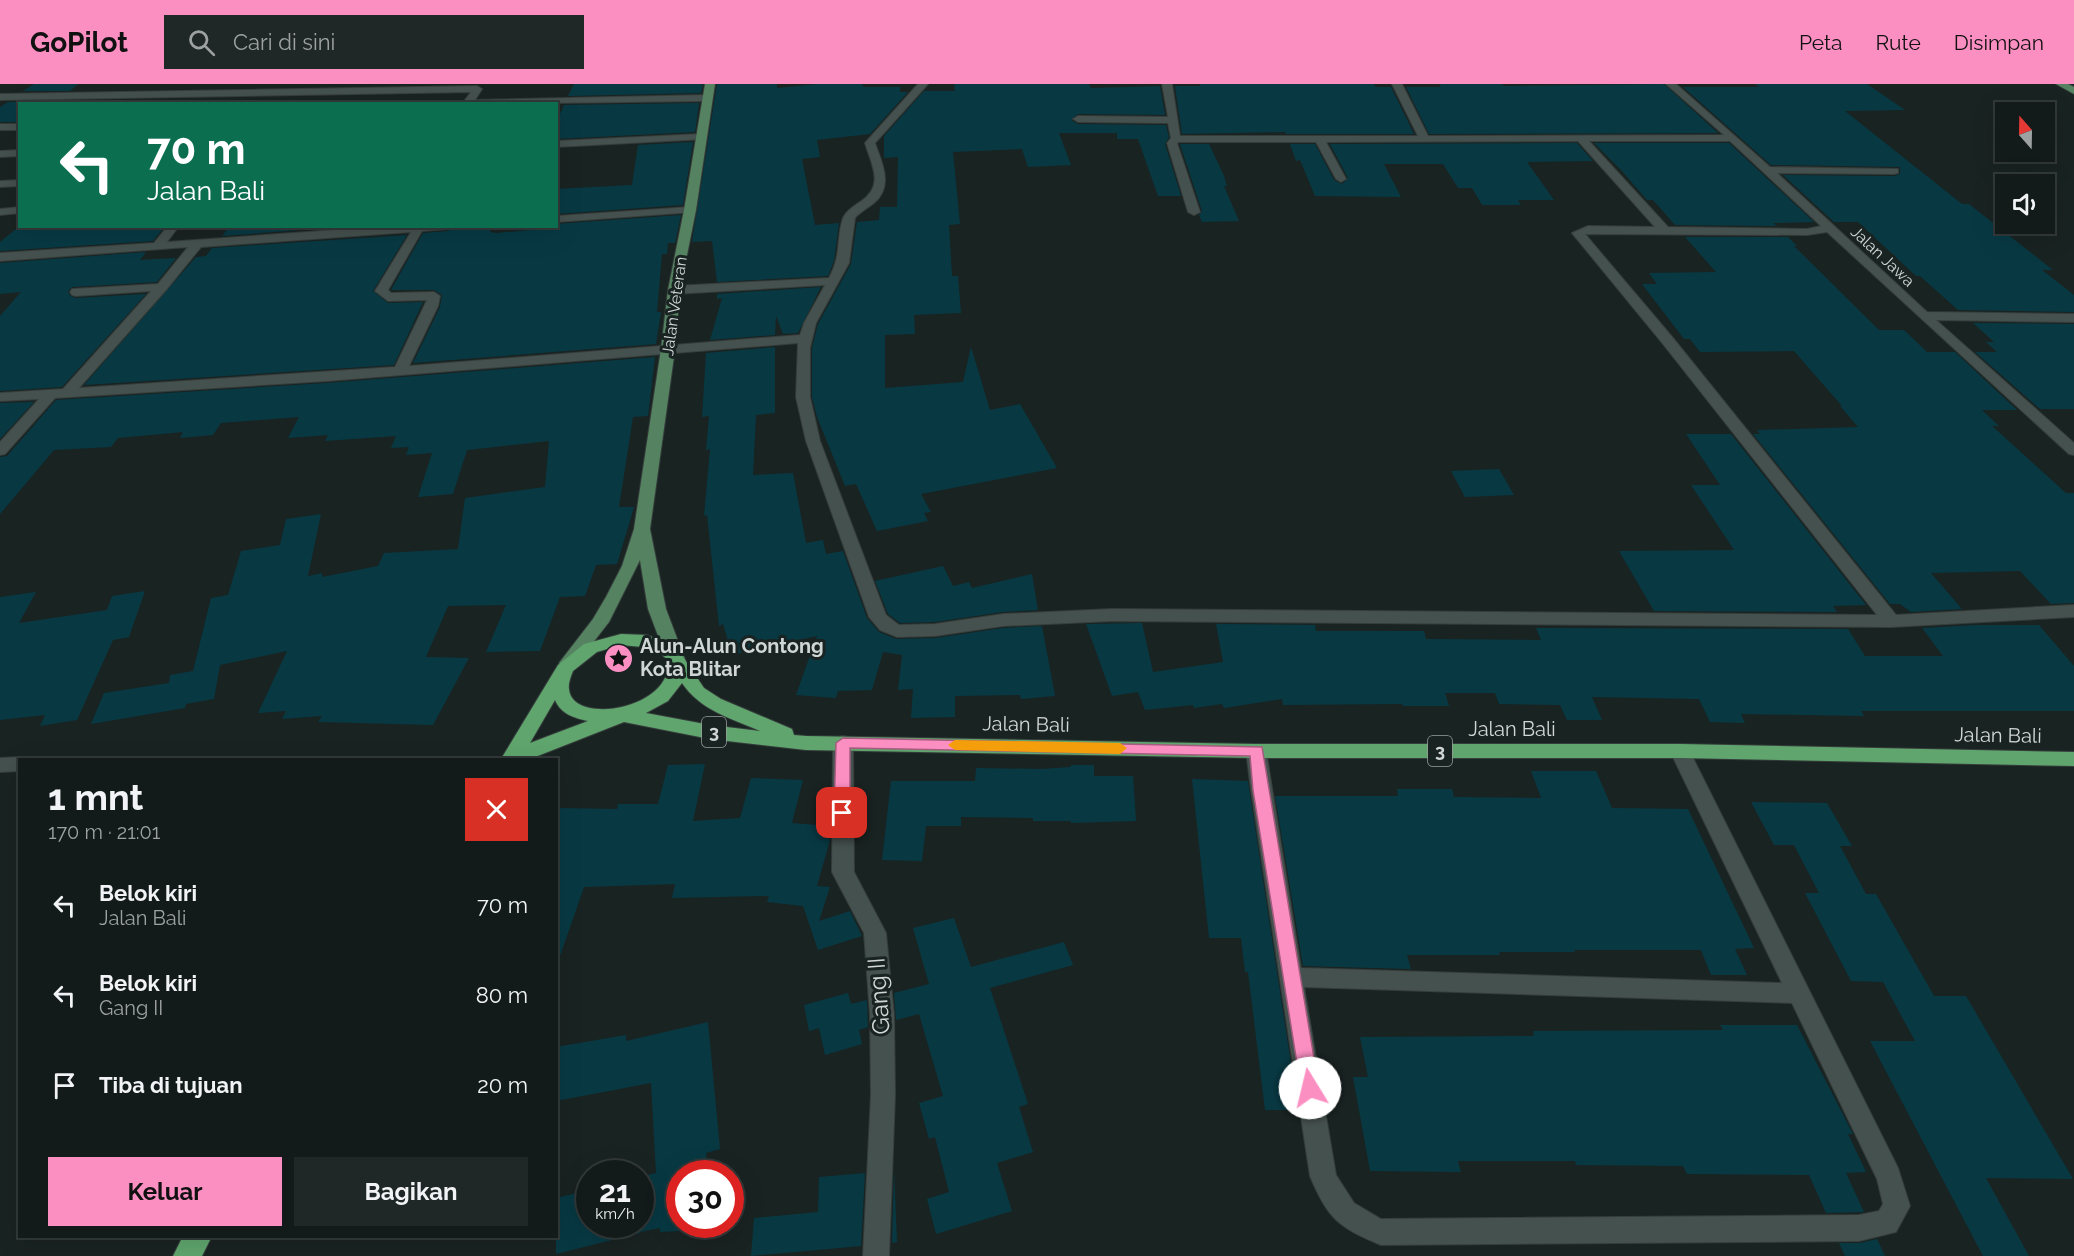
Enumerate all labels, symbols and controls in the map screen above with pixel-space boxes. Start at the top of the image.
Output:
search box [164,15,584,69]
text: GoPilot [30,26,128,59]
icon: search [185,26,218,59]
text: Cari di sini [233,29,335,55]
text: Peta [1799,30,1843,55]
text: Rute [1876,30,1921,55]
text: Disimpan [1954,30,2044,55]
north arrow [1995,102,2055,162]
map controls [1995,102,2055,234]
text: 70 m [147,125,246,174]
icon: left [48,126,126,204]
button: sound [1995,174,2055,234]
text: Jalan Bali [147,175,265,206]
street label: Jalan Jawa [1847,222,1918,291]
street label: Jalan Veteran [658,255,691,357]
place label: Alun-Alun Contong Kota Blitar [640,634,824,681]
place icon: Alun-Alun Contong Kota Blitar [603,642,635,674]
street label: Jalan Bali [982,711,1070,737]
road number: 3 [702,717,726,747]
street label: Jalan Bali [1468,717,1556,741]
street label: Jalan Bali [1954,722,2042,748]
road number: 3 [1428,736,1452,766]
text: 1 mnt [48,776,143,818]
button: close [465,778,528,841]
pin [816,787,867,838]
icon: arrive [825,796,858,829]
text: 170 m · 21:01 [48,820,160,844]
text: Belok kiri [99,880,197,906]
icon: left [48,889,81,922]
text: 70 m [477,892,528,918]
text: Jalan Bali [99,906,186,930]
street label: Gang II [861,957,896,1036]
text: Belok kiri [99,970,197,996]
icon: left [48,979,81,1012]
text: 80 m [476,982,528,1008]
text: Gang II [99,996,163,1020]
position arrow [1278,1056,1342,1120]
icon: arrive [48,1069,81,1102]
text: Tiba di tujuan [99,1072,242,1098]
text: 20 m [477,1072,528,1098]
button: Keluar [48,1157,282,1226]
button: Bagikan [294,1157,528,1226]
speed limit sign: 30 [666,1160,744,1238]
text: 21 [599,1174,631,1209]
text: km/h [595,1205,635,1223]

